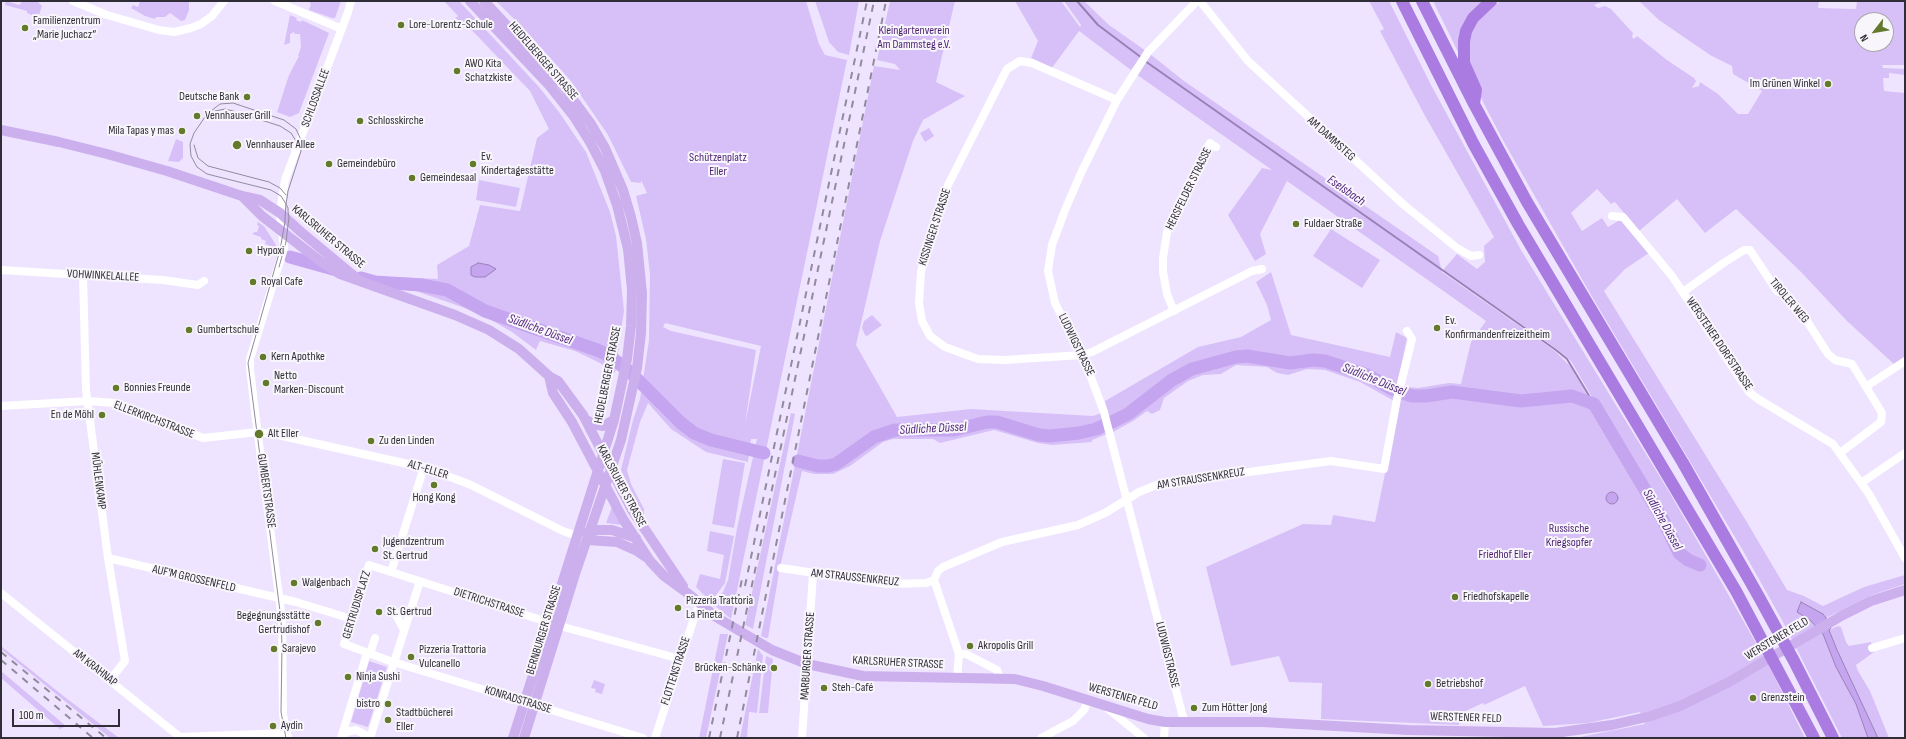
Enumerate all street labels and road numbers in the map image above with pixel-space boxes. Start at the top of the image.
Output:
street label: HEIDELBERGER STRASSE [505,19,581,103]
street label: SCHLOSSALLEE [299,67,333,129]
street label: AM DAMMSTEG [1304,114,1358,164]
street label: HERSFELDER STRASSE [1163,146,1215,232]
street label: KISSINGER STRASSE [916,187,954,267]
street label: KARLSRUHER STRASSE [288,202,368,272]
street label: VOHWINKELALLEE [66,267,140,285]
street label: TIROLER WEG [1766,276,1812,326]
street label: WERSTENER DORFSTRASSE [1683,295,1755,393]
street label: LUDWIGSTRASSE [1055,311,1097,379]
street label: HEIDELBERGER STRASSE [592,325,624,425]
street label: ELLERKIRCHSTRASSE [112,398,196,442]
street label: KARLSRUHER STRASSE [593,442,649,530]
street label: MÜHLENKAMP [87,452,109,510]
street label: GUMBERTSTRASSE [254,453,278,529]
street label: ALT-ELLER [406,457,450,483]
street label: AM STRAUSSENKREUZ [1156,465,1246,493]
street label: AUF'M GROSSENFELD [151,562,237,596]
street label: AM STRAUSSENKREUZ [810,566,900,590]
street label: GERTRUDISPLATZ [340,569,374,641]
street label: BERNBURGER STRASSE [524,584,564,676]
street label: DIETRICHSTRASSE [452,585,526,621]
street label: MARBURGER STRASSE [798,611,818,701]
street label: WERSTENER FELD [1743,614,1811,664]
street label: LUDWIGSTRASSE [1152,620,1182,690]
street label: FLOTTENSTRASSE [658,635,694,707]
street label: AM KRAHNAP [70,646,120,690]
street label: KARLSRUHER STRASSE [852,653,944,673]
street label: WERSTENER FELD [1087,680,1159,714]
street label: KONRADSTRASSE [483,683,553,717]
street label: WERSTENER FELD [1430,710,1502,726]

